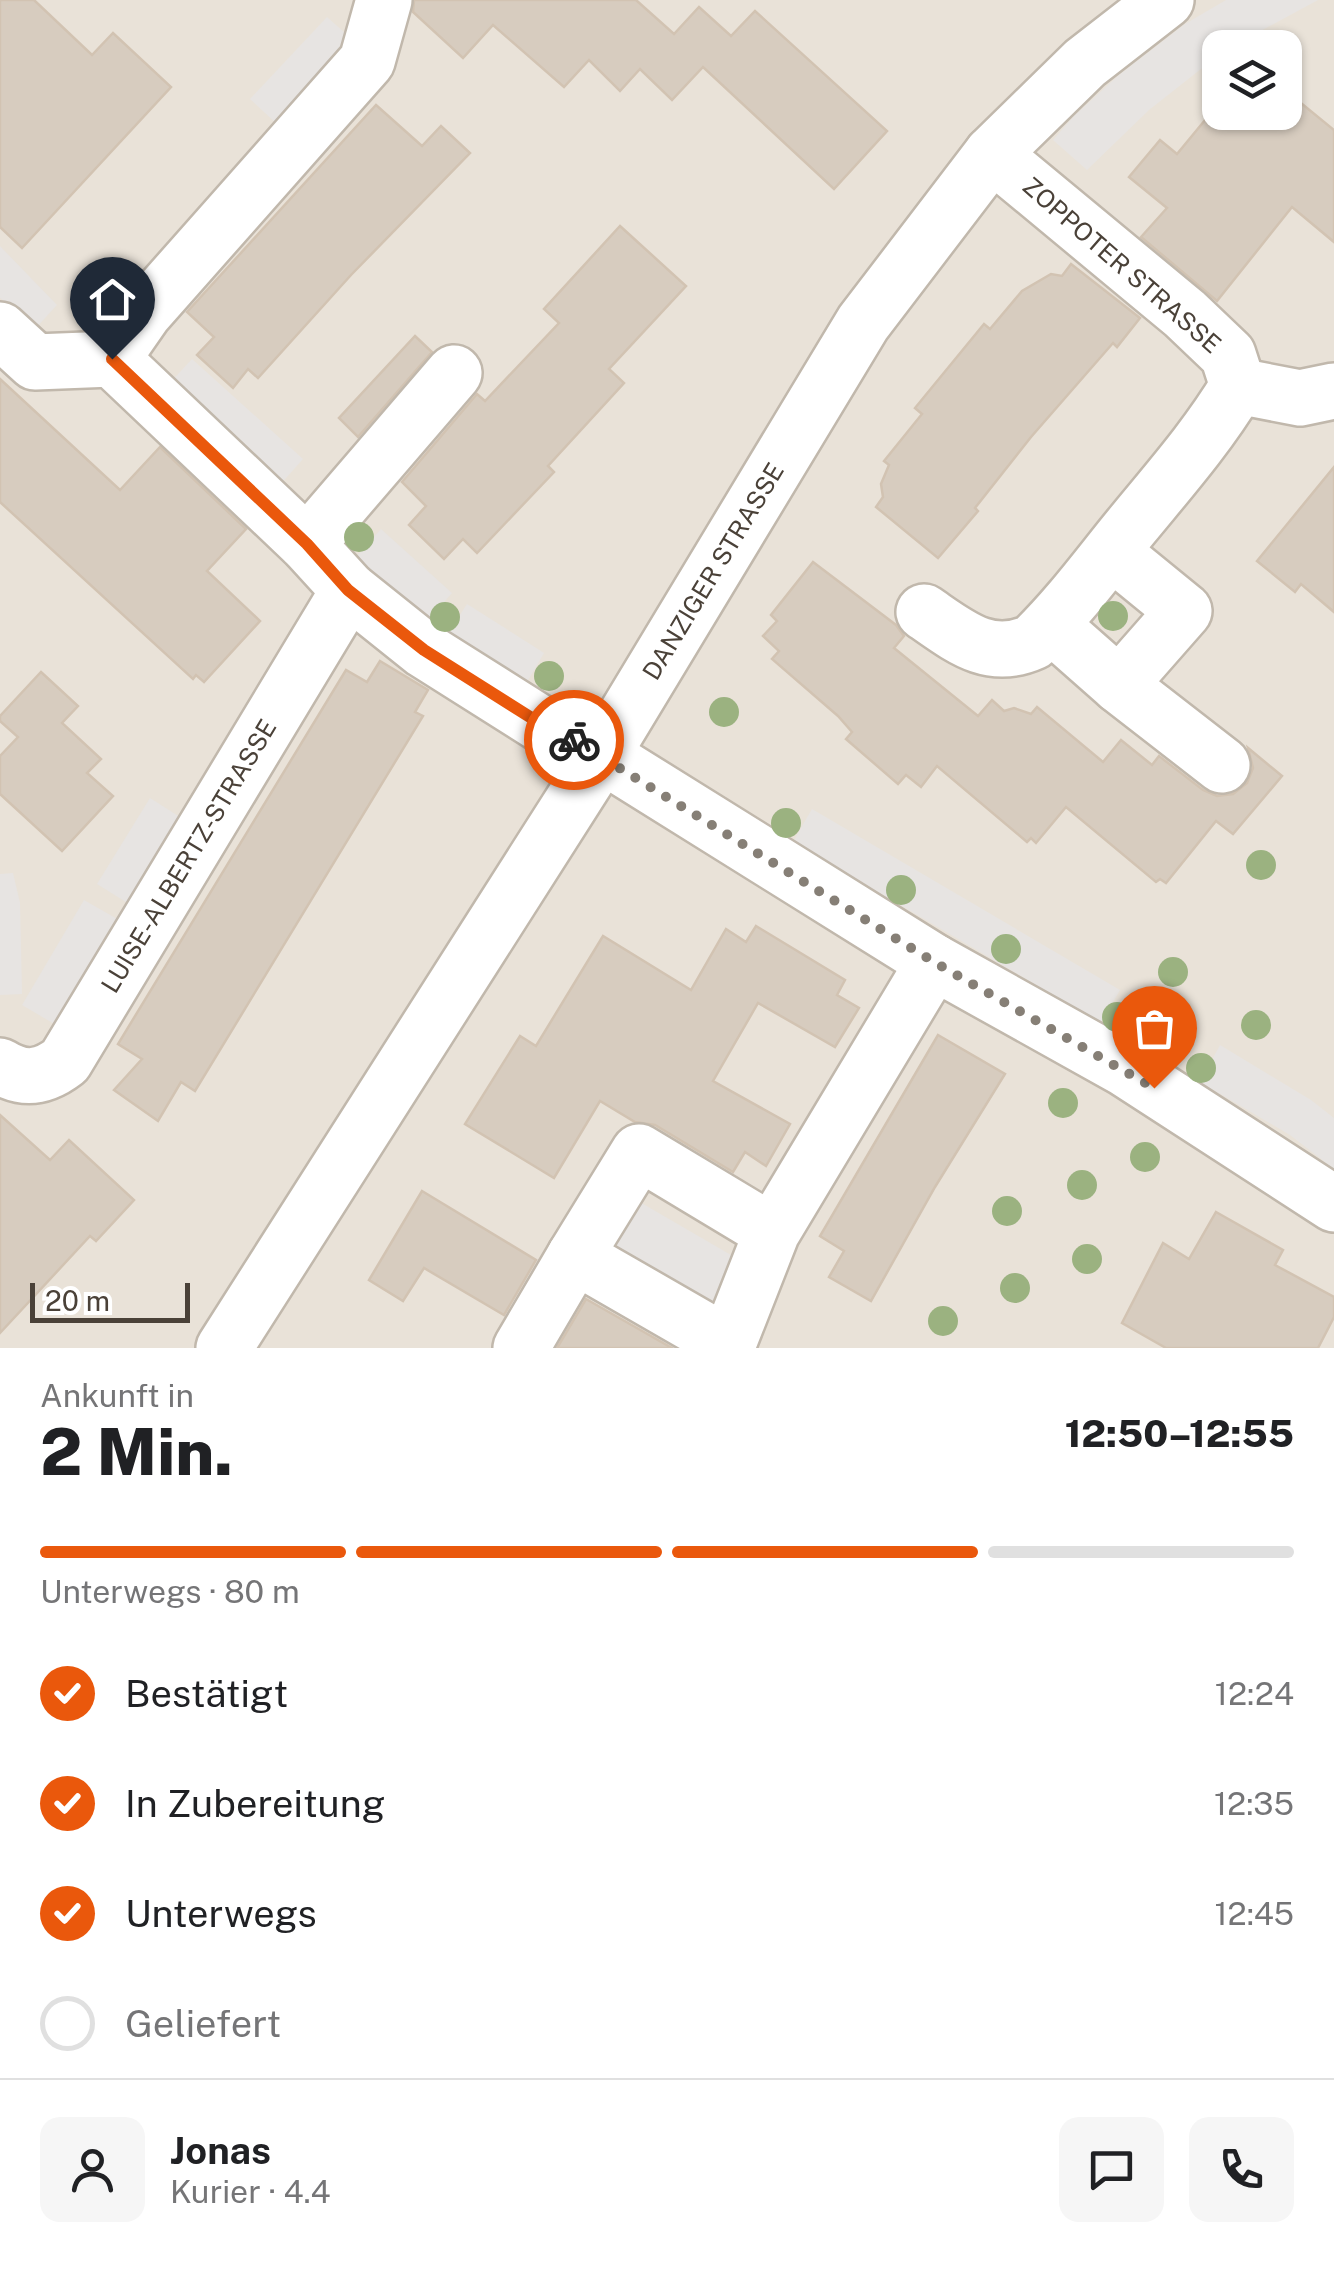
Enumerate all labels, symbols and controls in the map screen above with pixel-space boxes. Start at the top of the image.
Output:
map controls [1202,30,1302,130]
button: layers [1202,30,1302,130]
street label: ZOPPOTER STRASSE [1017,171,1227,359]
pin [70,257,155,360]
icon: home [85,272,140,327]
street label: DANZIGER STRASSE [636,457,790,685]
courier [524,690,624,790]
icon: bike [547,713,602,768]
street label: LUISE-ALBERTZ-STRASSE [95,714,283,998]
pin [1112,986,1197,1089]
icon: bag [1127,1001,1182,1056]
scale bar [30,1278,190,1322]
text: 20 m [45,1284,110,1317]
text: Ankunft in [40,1377,194,1414]
text: 12:50–12:55 [1065,1411,1294,1456]
text: 2 Min. [40,1413,233,1490]
text: Unterwegs · 80 m [40,1573,300,1610]
icon: check [40,1666,95,1721]
text: Bestätigt [125,1671,288,1716]
text: 12:24 [1215,1675,1294,1712]
icon: check [40,1776,95,1831]
text: In Zubereitung [125,1781,385,1826]
text: 12:35 [1214,1785,1294,1822]
icon: check [40,1886,95,1941]
text: Unterwegs [125,1891,317,1936]
text: 12:45 [1215,1895,1294,1932]
text: Geliefert [125,2001,281,2046]
button: person [40,2117,145,2222]
button: chat [1059,2117,1164,2222]
button: phone [1189,2117,1294,2222]
text: Jonas [170,2128,271,2173]
text: Kurier · 4.4 [170,2173,331,2210]

